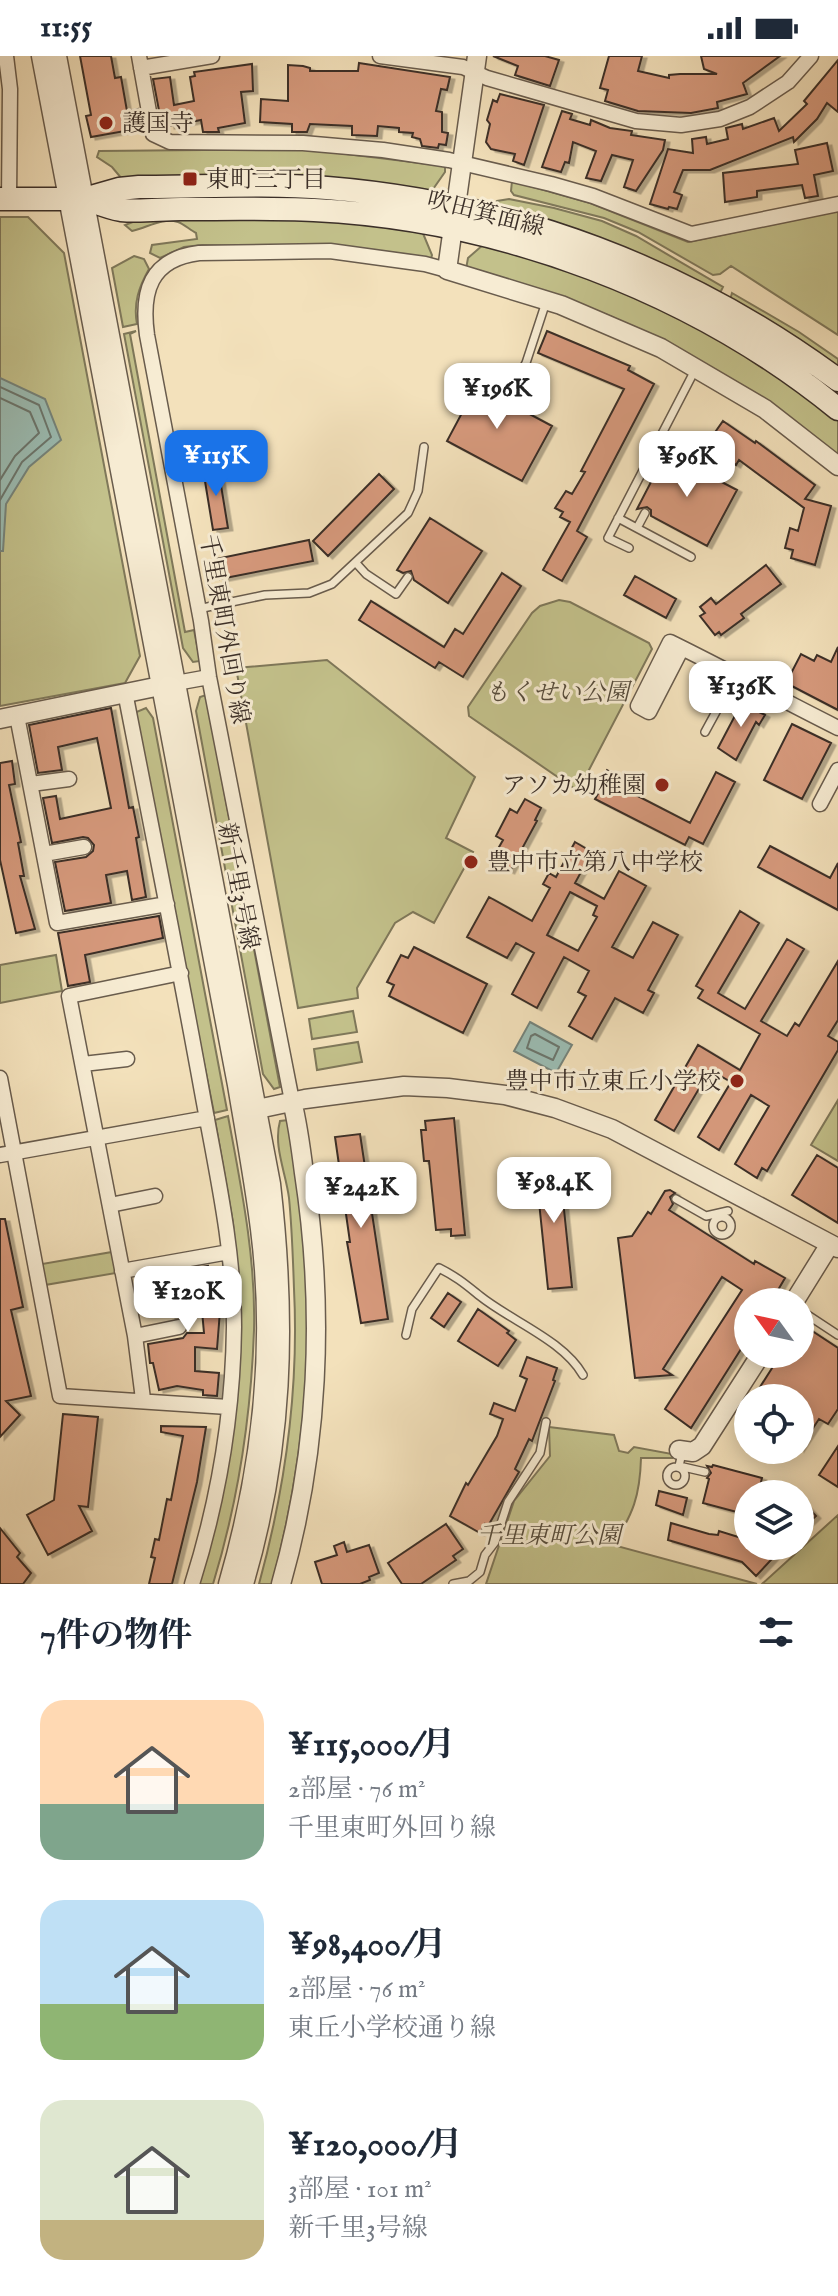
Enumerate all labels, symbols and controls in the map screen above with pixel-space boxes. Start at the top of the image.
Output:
text: 11:55 [40,9,92,47]
place label: 護国寺 [122,109,194,140]
marker: 護国寺 [97,114,115,132]
place label: 東町三丁目 [206,165,326,196]
marker: 東町三丁目 [181,170,199,188]
street label: 吹田箕面線 [424,185,548,244]
pin: ¥196K [441,363,553,431]
text: ¥196K [462,372,532,405]
pin: ¥115K [160,430,272,498]
pin: ¥96K [640,431,734,499]
text: ¥115K [183,439,249,472]
text: ¥96K [657,440,717,473]
street label: 千里東町外回り線 [192,532,255,726]
pin: ¥136K [685,661,797,729]
text: ¥136K [707,670,775,703]
park label: もくせい公園 [485,678,633,709]
place label: アソカ幼稚園 [502,771,646,802]
marker: アソカ幼稚園 [653,776,671,794]
street label: 新千里3号線 [210,820,265,953]
place label: 豊中市立第八中学校 [487,848,703,879]
marker: 豊中市立第八中学校 [462,853,480,871]
place label: 豊中市立東丘小学校 [505,1067,721,1098]
marker: 豊中市立東丘小学校 [728,1072,746,1090]
pin: ¥98.4K [489,1157,619,1225]
pin: ¥242K [305,1162,417,1230]
text: ¥98.4K [515,1166,593,1199]
text: ¥242K [324,1171,398,1204]
pin: ¥120K [132,1266,244,1334]
text: ¥120K [152,1275,224,1308]
north arrow [734,1288,814,1368]
map controls [734,1288,814,1560]
button: locate [734,1384,814,1464]
button: layers [734,1480,814,1560]
park label: 千里東町公園 [477,1521,625,1552]
icon: filters [754,1610,798,1654]
text: 7件の物件 [40,1615,192,1658]
text: ¥115,000/月 [288,1724,455,1767]
icon: home [104,1732,200,1828]
text: 2部屋 · 76 m² [288,1773,425,1806]
text: 千里東町外回り線 [288,1812,496,1845]
text: ¥98,400/月 [288,1924,446,1967]
icon: home [104,1932,200,2028]
text: 2部屋 · 76 m² [288,1973,425,2006]
text: 東丘小学校通り線 [288,2012,496,2045]
text: ¥120,000/月 [288,2124,463,2167]
icon: home [104,2132,200,2228]
text: 3部屋 · 101 m² [288,2173,432,2206]
text: 新千里3号線 [288,2212,428,2245]

